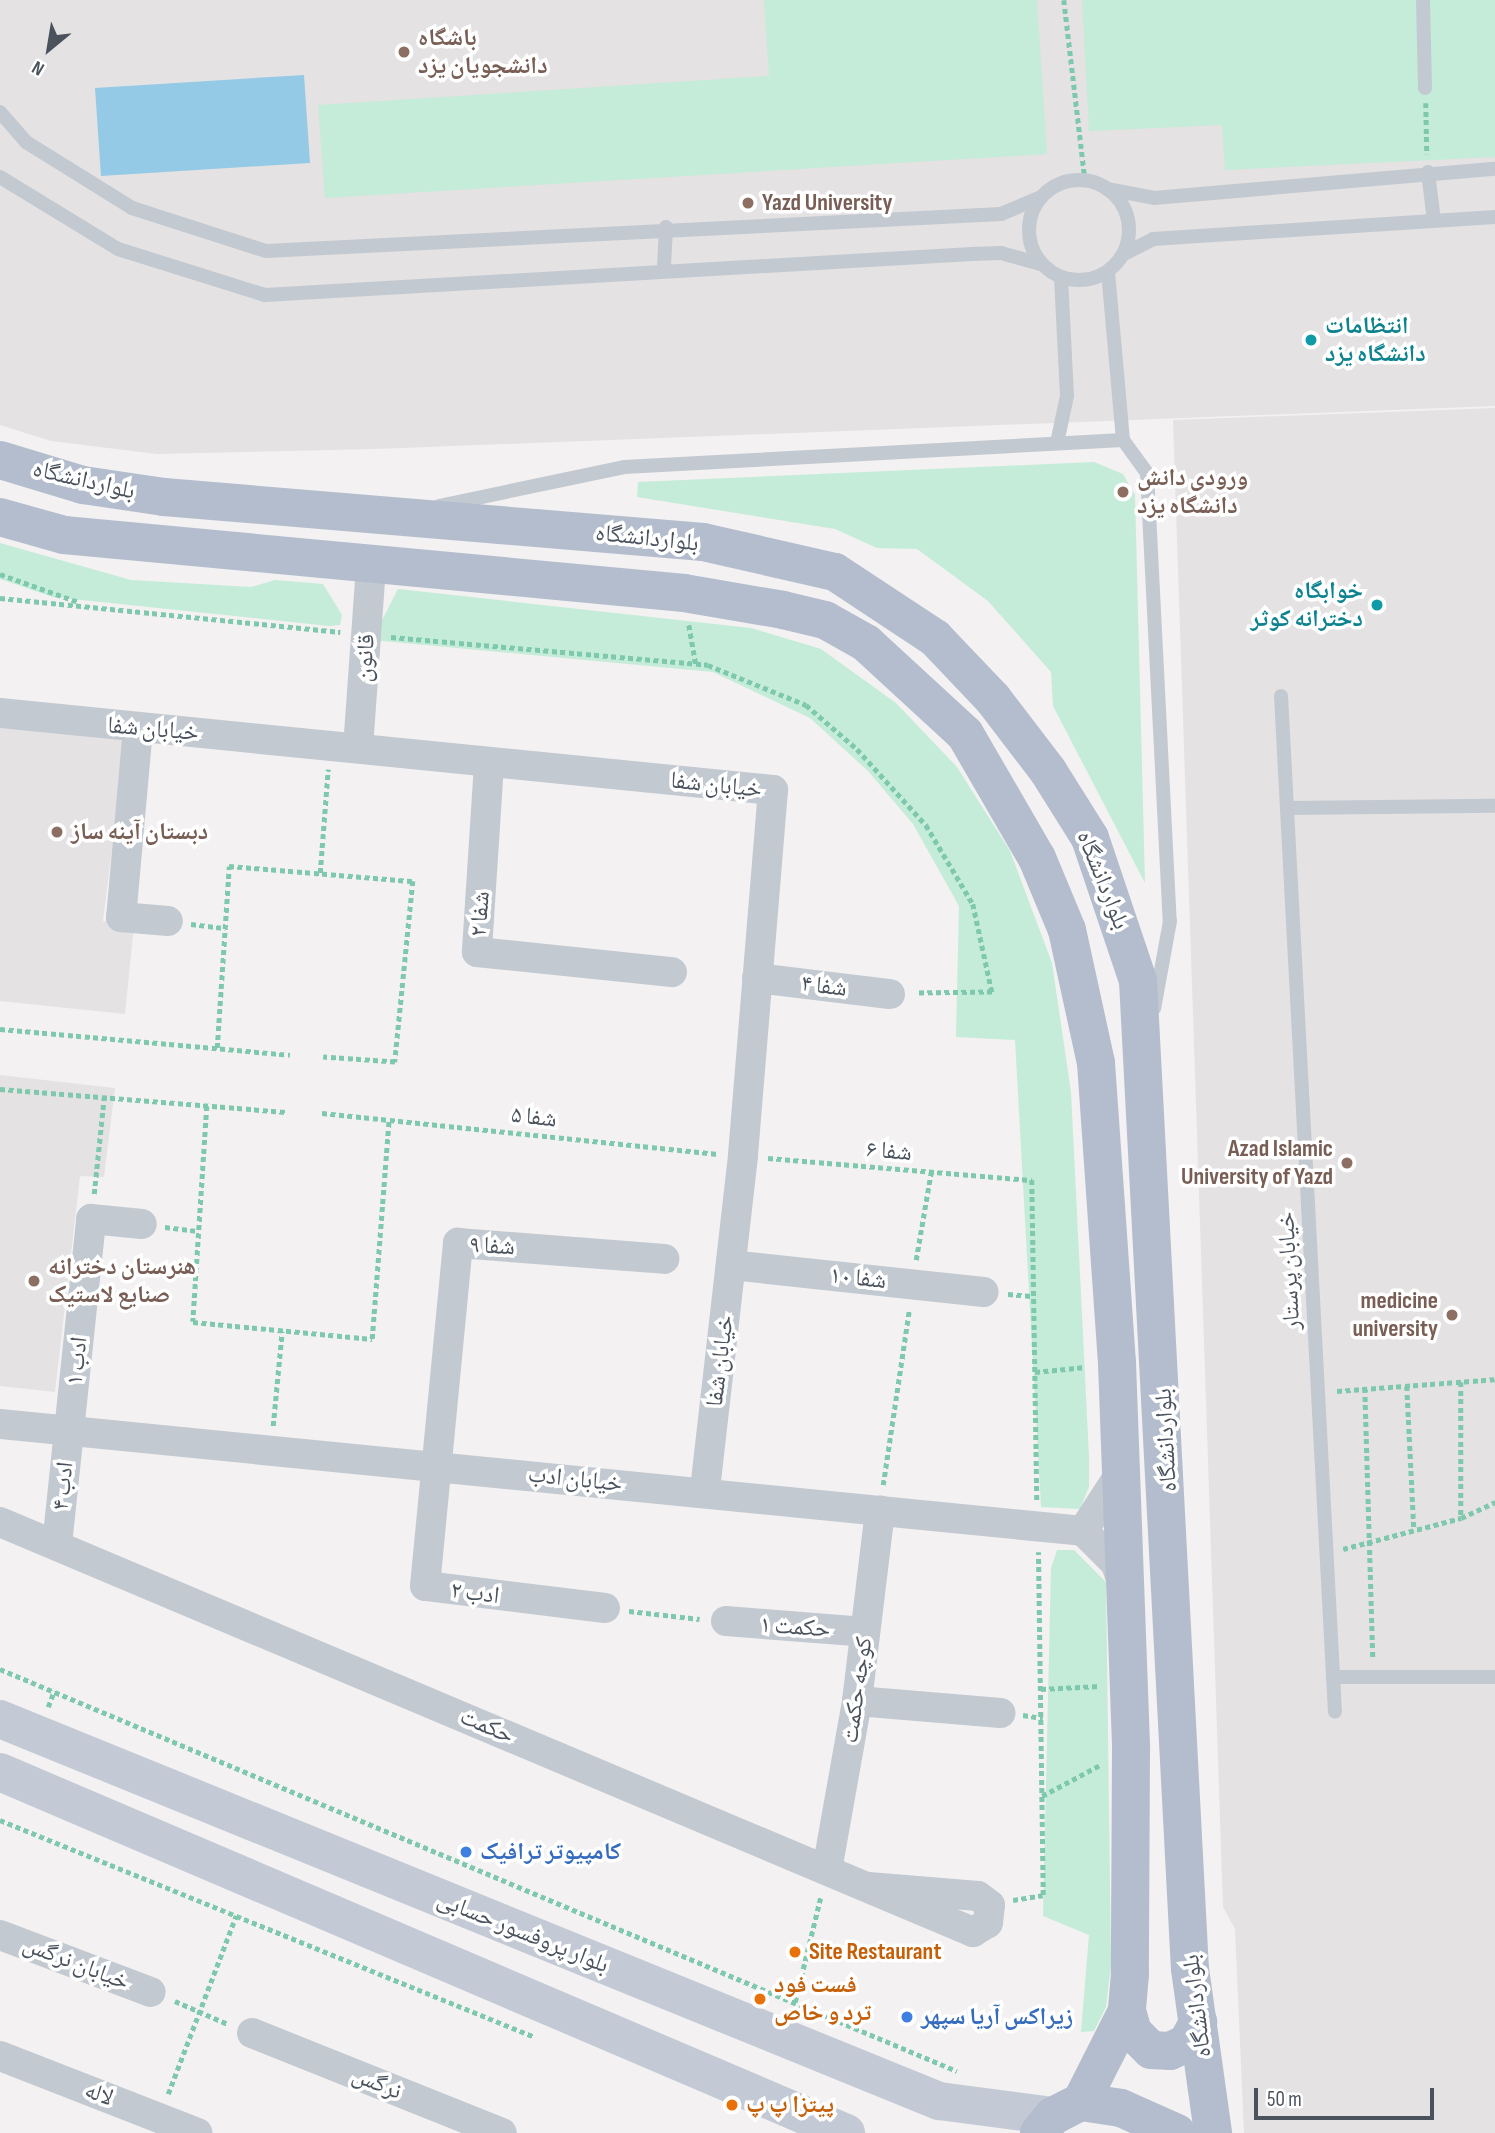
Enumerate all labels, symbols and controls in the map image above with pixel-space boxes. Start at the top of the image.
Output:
north arrow [14,14,84,84]
place label: باشگاه دانشجویان یزد [418,24,548,80]
marker: باشگاه دانشجویان یزد [396,44,412,60]
text: N [28,55,48,80]
place label: Yazd University [762,189,892,217]
marker: Yazd University [740,195,756,211]
place label: انتظامات دانشگاه یزد [1325,312,1426,368]
marker: انتظامات دانشگاه یزد [1303,332,1319,348]
street label: بلواردانشگاه [30,454,138,506]
place label: ورودی دانش دانشگاه یزد [1137,464,1248,520]
marker: ورودی دانش دانشگاه یزد [1115,484,1131,500]
street label: بلواردانشگاه [594,518,700,558]
place label: خوابگاه دخترانه کوثر [1250,577,1363,633]
marker: خوابگاه دخترانه کوثر [1369,597,1385,613]
street label: قانون [349,633,381,683]
street label: خیابان شفا [106,711,200,747]
street label: خیابان شفا [669,766,763,804]
place label: دبستان آینه ساز [71,818,208,846]
marker: دبستان آینه ساز [49,824,65,840]
street label: بلواردانشگاه [1070,827,1136,933]
street label: شفا ۲ [464,890,496,938]
street label: شفا ۴ [800,969,848,1003]
street label: شفا ۵ [510,1100,558,1134]
street label: شفا ۶ [865,1135,913,1167]
place label: Azad Islamic University of Yazd [1181,1135,1333,1191]
marker: Azad Islamic University of Yazd [1339,1155,1355,1171]
street label: خیابان پرستار [1272,1211,1306,1331]
street label: شفا ۹ [468,1230,516,1262]
place label: هنرستان دخترانه صنایع لاستیک [48,1253,196,1309]
street label: شفا ۱۰ [828,1261,888,1295]
marker: هنرستان دخترانه صنایع لاستیک [26,1273,42,1289]
place label: medicine university [1352,1287,1438,1343]
marker: medicine university [1444,1307,1460,1323]
street label: خیابان شفا [700,1314,740,1408]
street label: ادب ۱ [60,1335,94,1387]
street label: بلواردانشگاه [1149,1387,1183,1493]
street label: ادب ۴ [46,1460,80,1512]
street label: خیابان ادب [526,1460,624,1498]
street label: ادب ۲ [449,1576,501,1610]
street label: حکمت ۱ [759,1610,831,1644]
street label: کوچه حکمت [835,1635,879,1745]
street label: حکمت [456,1702,518,1750]
place label: کامپیوتر ترافیک [480,1838,621,1866]
marker: کامپیوتر ترافیک [458,1844,474,1860]
street label: بلوار پروفسور حسابی [433,1885,613,1979]
street label: خیابان نرگس [19,1930,133,1996]
place label: Site Restaurant [809,1938,941,1966]
marker: Site Restaurant [787,1944,803,1960]
street label: بلواردانشگاه [1176,1953,1218,2059]
place label: فست فود ترد و خاص [774,1971,871,2027]
marker: فست فود ترد و خاص [752,1991,768,2007]
place label: زیراکس آریا سپهر [921,2003,1073,2031]
marker: زیراکس آریا سپهر [899,2009,915,2025]
street label: نرگس [348,2060,406,2106]
scale bar [1257,2074,1437,2118]
street label: لاله [81,2075,117,2113]
text: 50 m [1267,2087,1302,2112]
place label: پیتزا پ پ [746,2091,834,2119]
marker: پیتزا پ پ [724,2097,740,2113]

